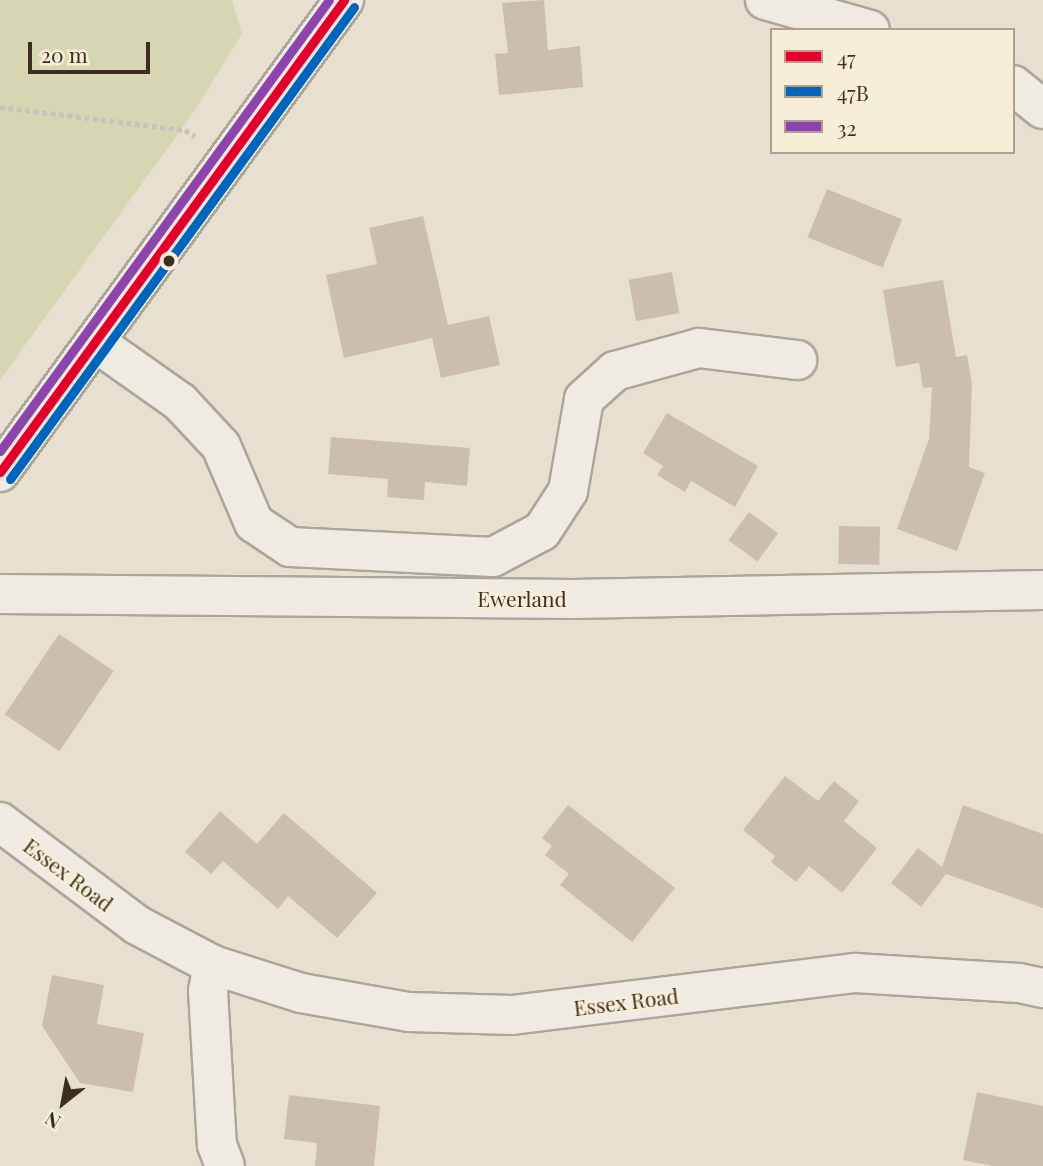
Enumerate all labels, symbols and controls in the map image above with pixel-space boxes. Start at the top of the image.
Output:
scale bar [32,28,154,72]
legend [770,28,1015,154]
text: 20 m [41,40,88,68]
text: 47 [837,43,856,71]
text: 47B [837,78,869,106]
text: 32 [837,113,857,141]
unlabelled marker [162,254,176,268]
street label: Ewerland [477,585,567,611]
street label: Essex Road [19,832,119,916]
street label: Essex Road [572,982,680,1020]
north arrow [28,1068,98,1138]
text: N [40,1106,65,1136]

